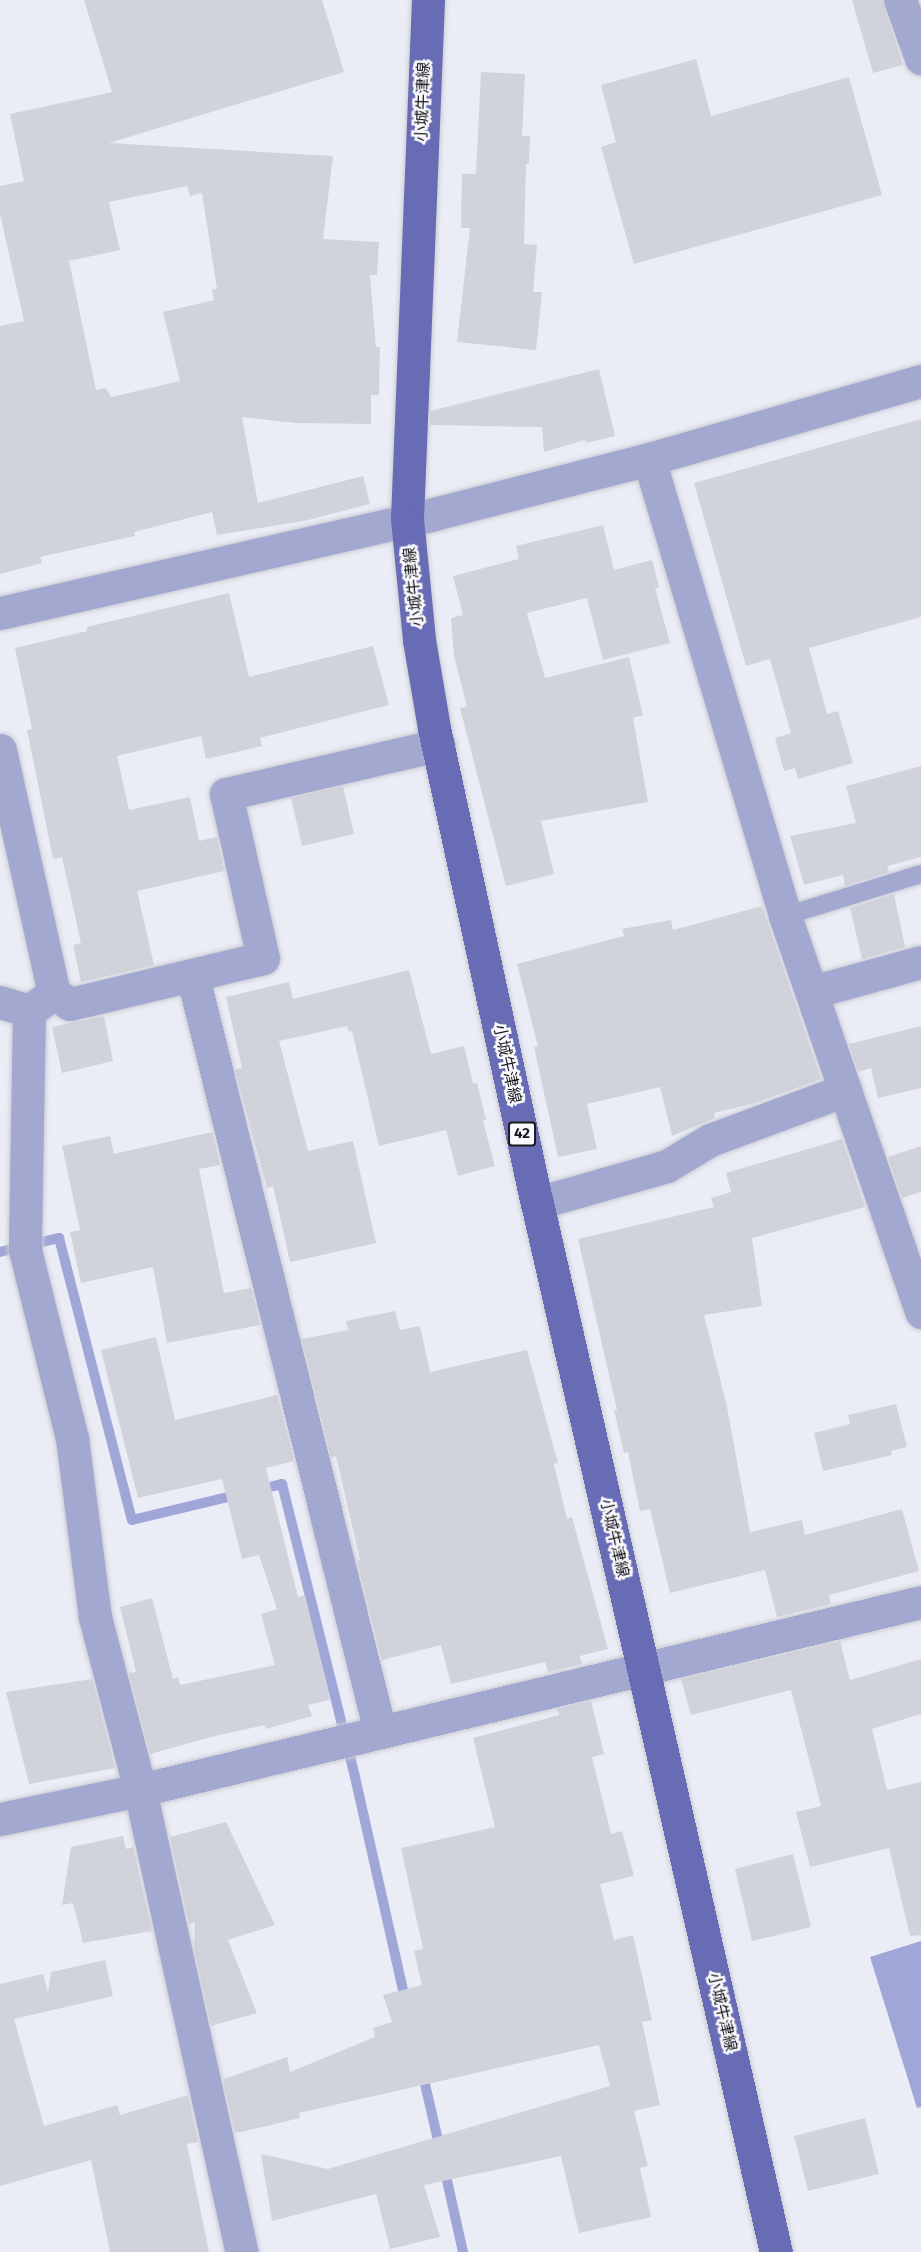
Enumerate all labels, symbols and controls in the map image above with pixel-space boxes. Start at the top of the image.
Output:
street label: 小城牛津線 [412,62,434,142]
street label: 小城牛津線 [400,546,428,628]
street label: 小城牛津線 [489,1023,525,1105]
road number: 42 [507,1122,537,1146]
street label: 小城牛津線 [596,1497,632,1579]
street label: 小城牛津線 [704,1971,740,2053]

